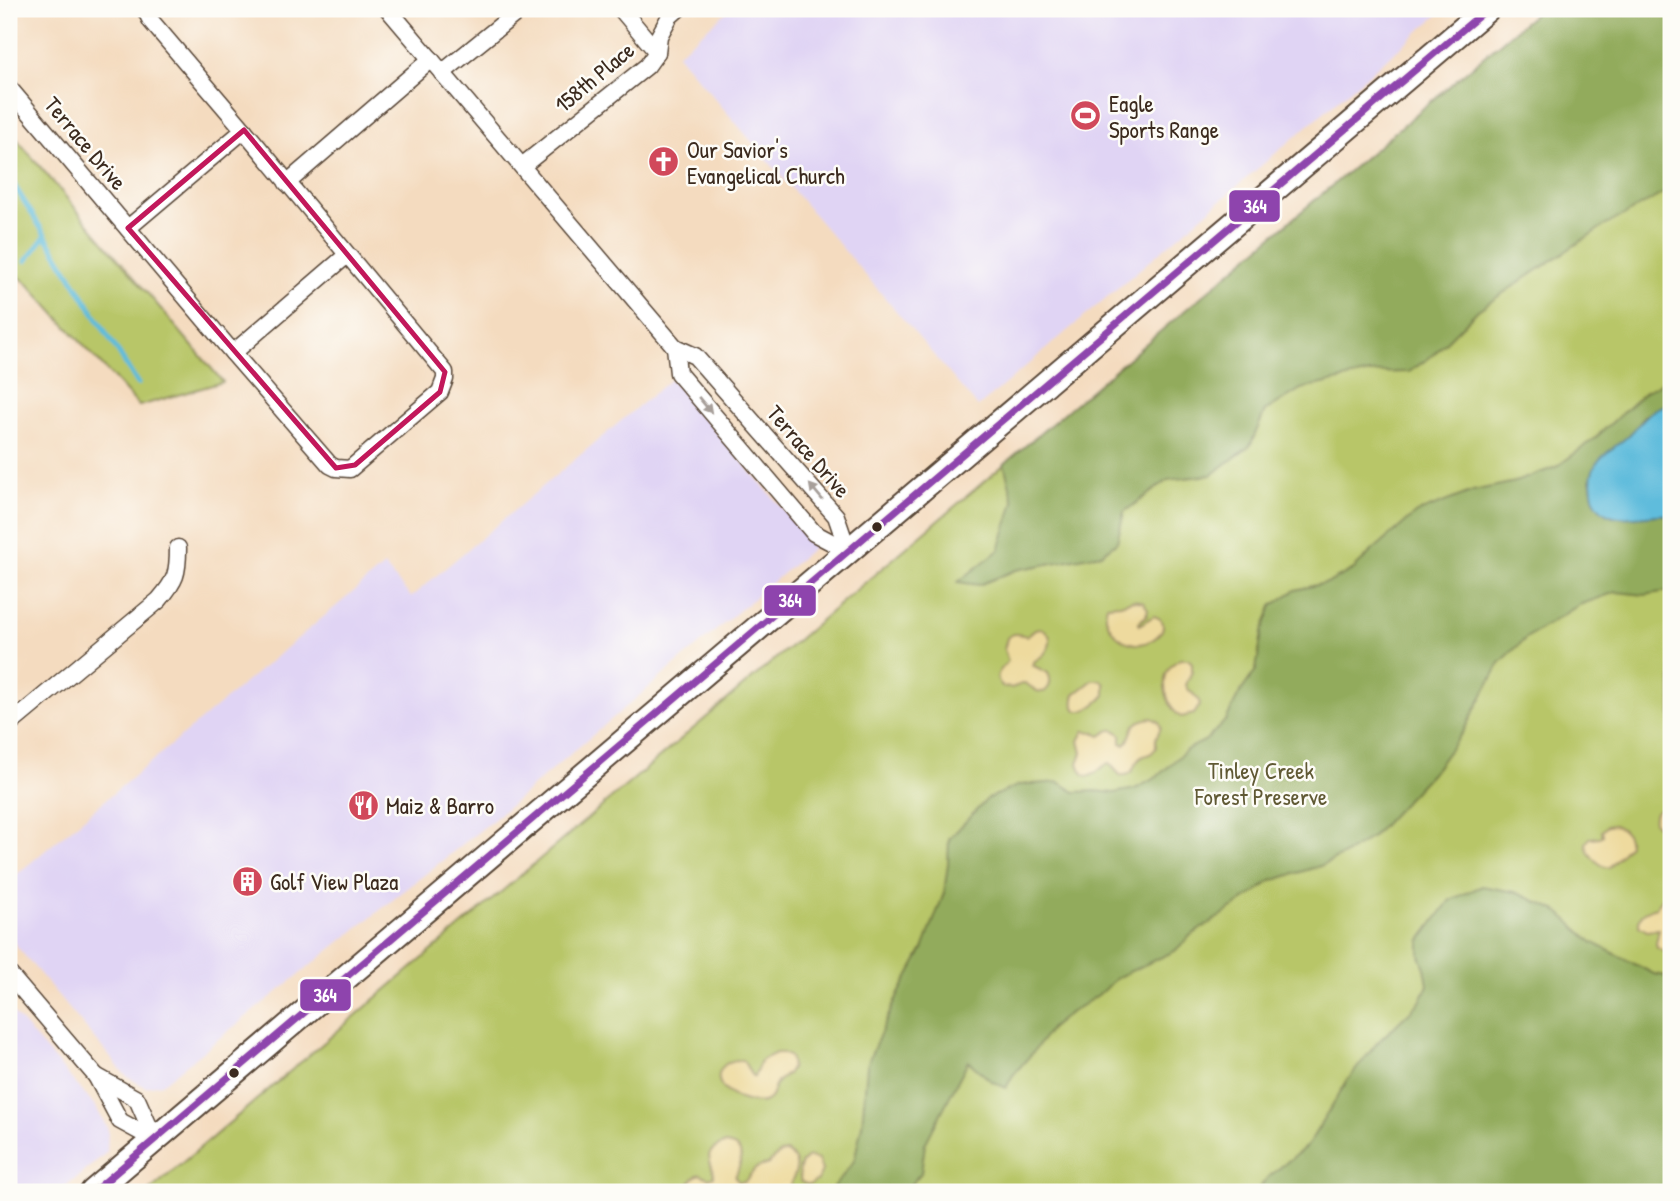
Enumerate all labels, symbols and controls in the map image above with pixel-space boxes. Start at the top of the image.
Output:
street label: 158th Place [548,35,640,119]
place label: Eagle Sports Range [1109,88,1219,145]
street label: Terrace Drive [38,90,134,196]
sports icon: Eagle Sports Range [1069,99,1103,133]
place label: Our Savior's Evangelical Church [687,134,845,191]
church icon: Our Savior's Evangelical Church [647,145,681,179]
line badge: 364 [1228,189,1281,223]
text: 364 [1243,193,1267,219]
one-way arrow [697,396,713,414]
street label: Terrace Drive [760,398,858,504]
one-way arrow [809,484,824,501]
unlabelled marker [870,520,884,534]
line badge: 364 [763,584,817,617]
text: 364 [778,587,802,613]
park label: Tinley Creek Forest Preserve [1194,755,1327,812]
restaurant icon: Maiz & Barro [346,788,380,822]
place label: Maiz & Barro [386,790,494,821]
building icon: Golf View Plaza [230,864,264,898]
place label: Golf View Plaza [270,866,398,897]
line badge: 364 [299,978,352,1012]
text: 364 [313,982,337,1008]
unlabelled marker [227,1066,241,1080]

